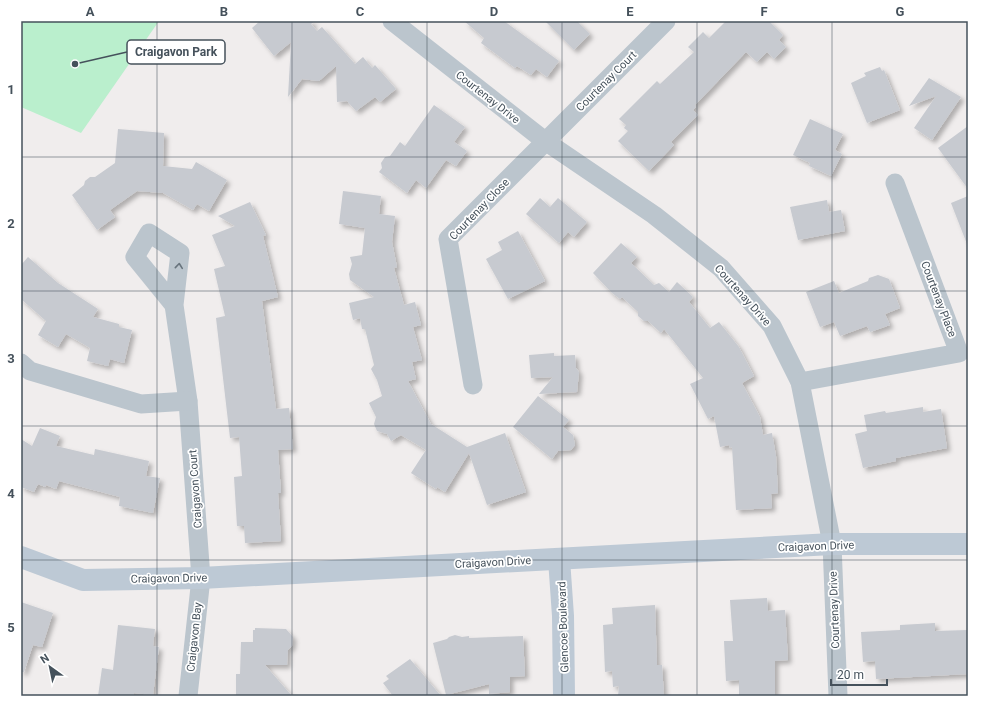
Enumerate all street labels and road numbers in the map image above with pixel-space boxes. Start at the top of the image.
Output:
street label: Courtenay Court [573,48,639,114]
street label: Courtenay Drive [453,68,522,126]
street label: Courtenay Close [447,176,512,243]
street label: Courtenay Place [918,259,959,339]
street label: Courtenay Drive [712,262,774,329]
street label: Craigavon Court [186,449,205,529]
street label: Craigavon Drive [778,539,855,554]
street label: Craigavon Drive [455,554,532,571]
street label: Craigavon Drive [131,571,208,586]
street label: Courtenay Drive [827,571,842,649]
street label: Glencoe Boulevard [555,581,572,673]
street label: Craigavon Bay [184,601,205,672]

